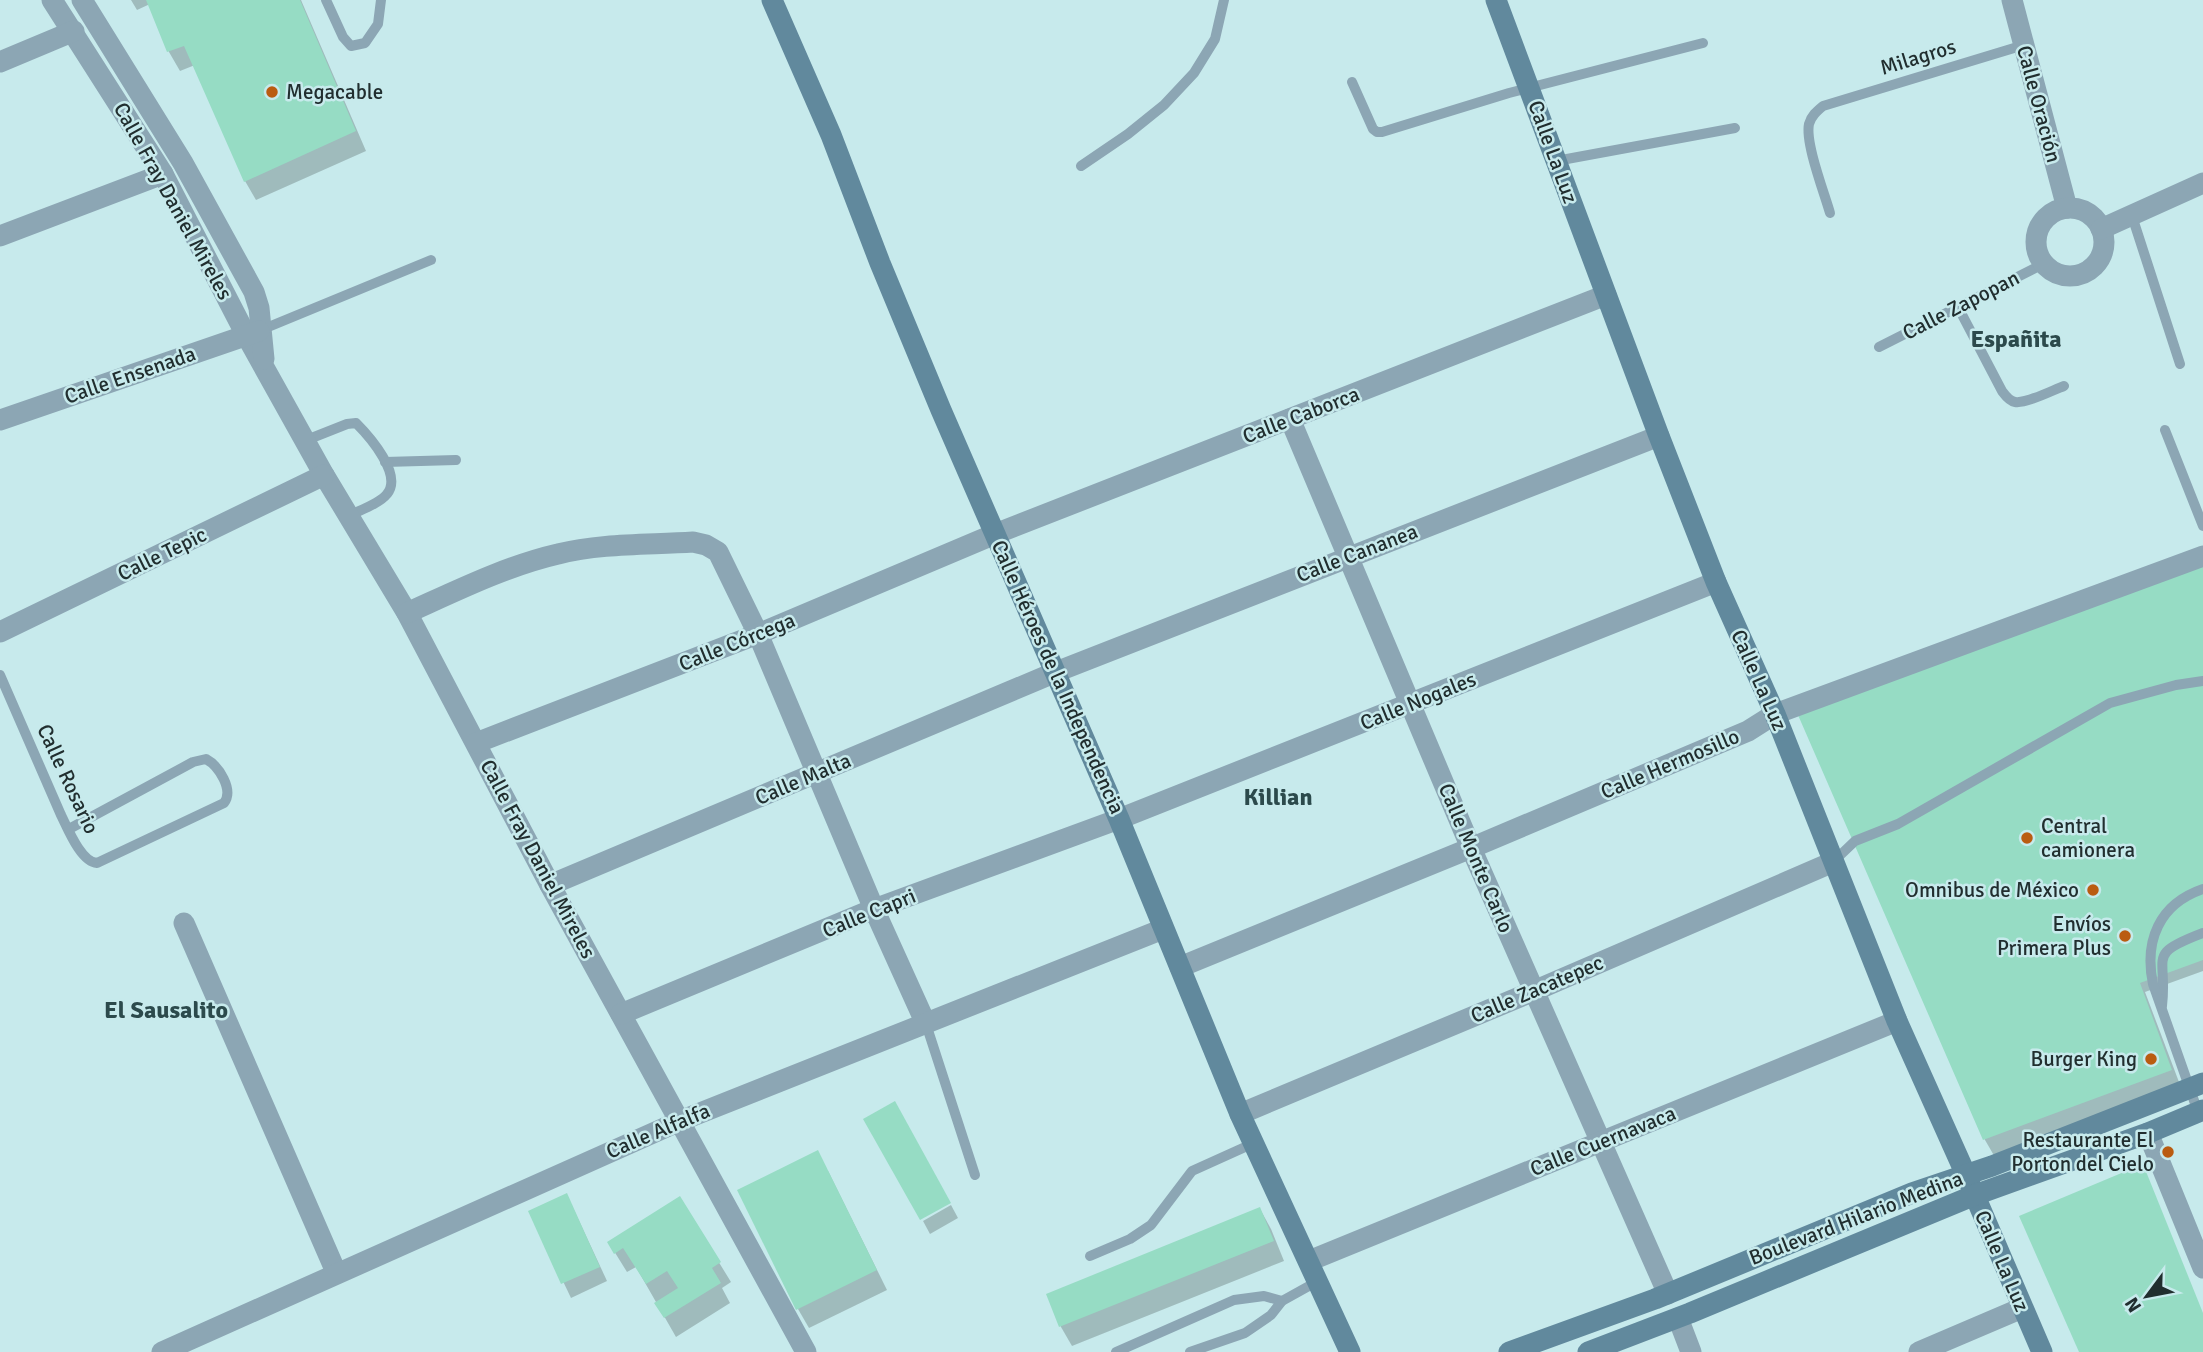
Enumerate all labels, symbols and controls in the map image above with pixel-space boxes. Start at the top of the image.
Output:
street label: Milagros [1877,33,1959,81]
street label: Calle Oración [2011,43,2067,165]
place label: Megacable [286,79,383,105]
marker: Megacable [264,84,280,100]
street label: Calle La Luz [1522,97,1584,207]
street label: Calle Fray Daniel Mireles [108,98,238,304]
street label: Calle Zapopan [1898,264,2024,346]
district label: Españita [1970,324,2062,354]
street label: Calle Ensenada [61,340,199,410]
street label: Calle Caborca [1239,381,1363,449]
street label: Calle Cananea [1293,518,1421,588]
street label: Calle Tepic [113,521,211,587]
street label: Calle Héroes de la Independencia [986,536,1130,818]
street label: Calle Córcega [675,607,799,677]
street label: Calle La Luz [1725,626,1793,734]
street label: Calle Nogales [1356,666,1480,736]
street label: Calle Rosario [31,720,105,838]
street label: Calle Hermosillo [1597,723,1743,805]
street label: Calle Malta [751,747,855,811]
street label: Calle Fray Daniel Mireles [474,755,602,963]
street label: Calle Monte Carlo [1433,779,1519,937]
district label: Killian [1243,782,1313,812]
place label: Central camionera [2041,813,2135,863]
marker: Central camionera [2019,830,2035,846]
place label: Omnibus de México [1905,877,2079,903]
marker: Omnibus de México [2085,882,2101,898]
street label: Calle Capri [819,883,919,943]
place label: Envíos Primera Plus [1997,911,2111,961]
marker: Envíos Primera Plus [2117,928,2133,944]
street label: Calle Zacatepec [1467,949,1607,1029]
district label: El Sausalito [104,995,228,1025]
place label: Burger King [2031,1046,2137,1072]
marker: Burger King [2143,1051,2159,1067]
street label: Calle Alfalfa [602,1097,714,1165]
street label: Calle Cuernavaca [1526,1100,1680,1182]
place label: Restaurante El Porton del Cielo [2011,1127,2154,1177]
marker: Restaurante El Porton del Cielo [2160,1144,2176,1160]
street label: Boulevard Hilario Medina [1745,1165,1967,1271]
street label: Calle La Luz [1969,1206,2035,1316]
north arrow [2112,1261,2182,1331]
text: N [2120,1293,2147,1316]

